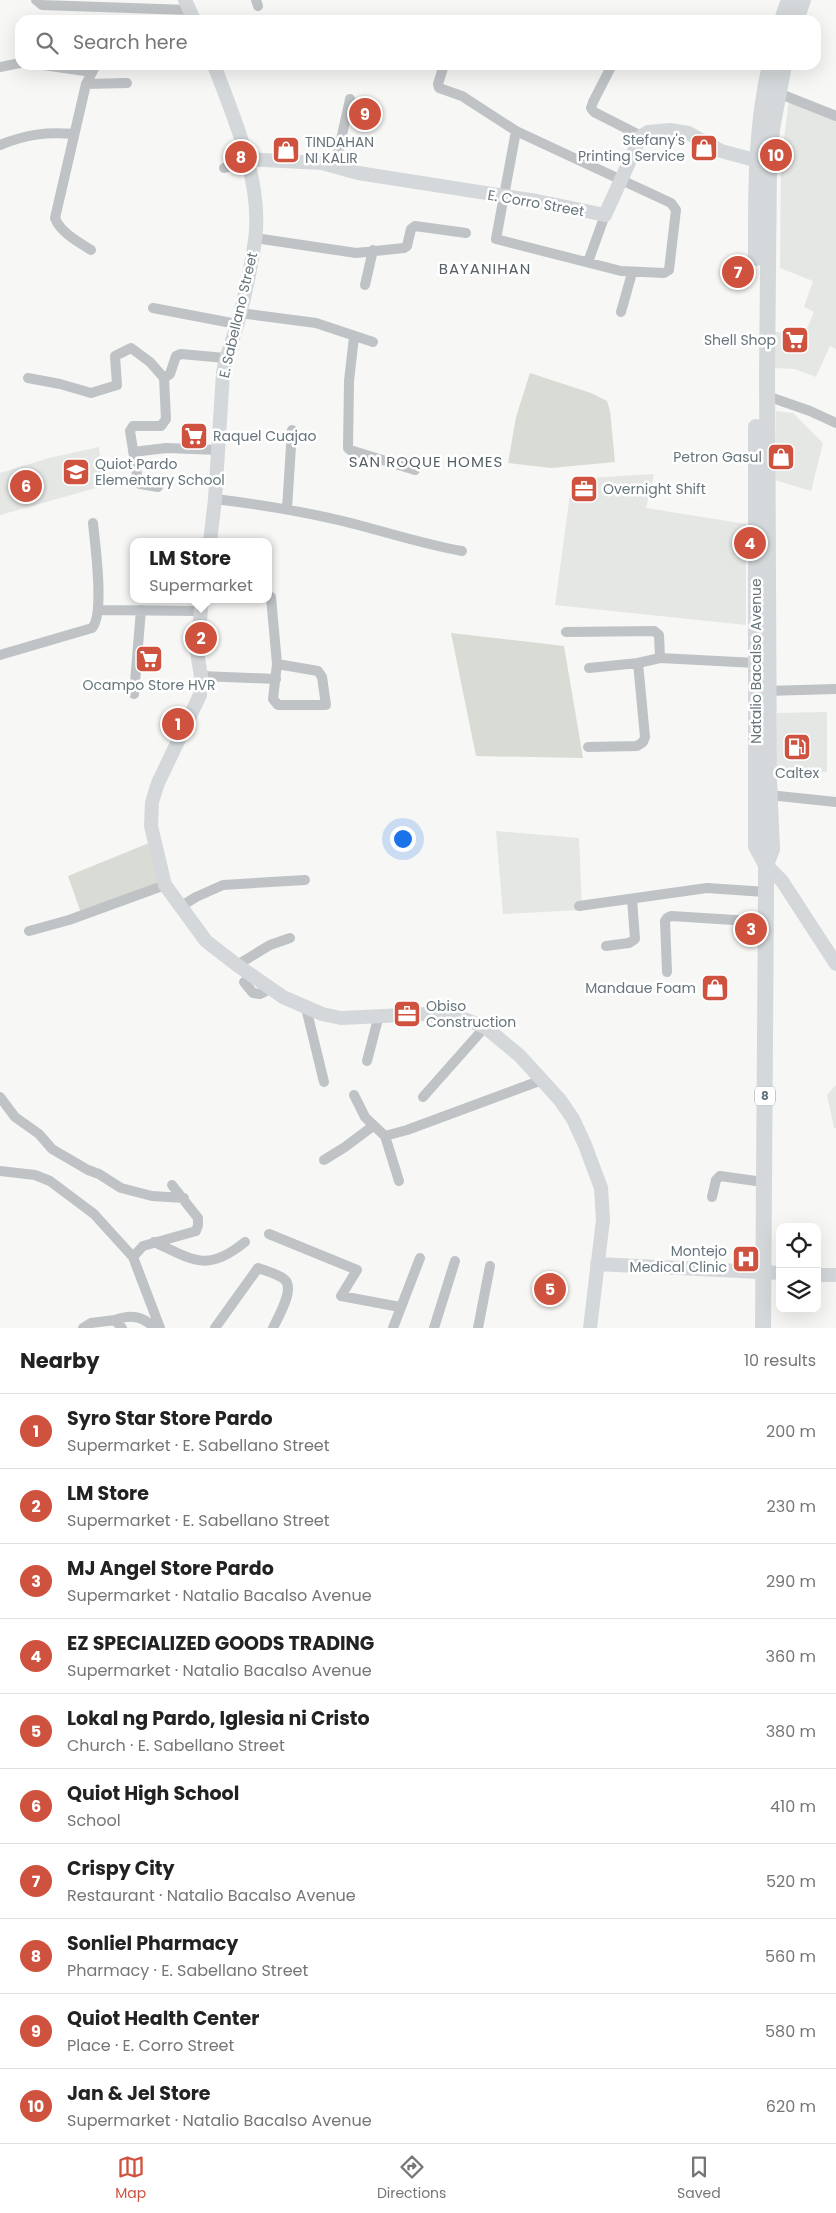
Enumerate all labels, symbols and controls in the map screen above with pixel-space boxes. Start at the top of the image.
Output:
search box [15,15,821,70]
icon: search [33,29,61,57]
text: Search here [73,29,187,56]
pin: 9 [349,95,381,133]
place label: Stefany's Printing Service [578,130,685,166]
place label: TINDAHAN NI KALIR [305,132,374,168]
shop icon: Stefany's Printing Service [689,133,719,163]
shop icon: TINDAHAN NI KALIR [271,135,301,165]
pin: 10 [760,136,792,174]
pin: 8 [225,138,257,176]
street label: E. Corro Street [486,185,586,221]
street label: E. Sabellano Street [214,250,262,380]
pin: 7 [722,253,754,291]
district label: BAYANIHAN [439,258,531,279]
supermarket icon: Shell Shop [780,325,810,355]
place label: Shell Shop [704,330,776,350]
supermarket icon: Raquel Cuajao [179,421,209,451]
place label: Raquel Cuajao [213,426,316,446]
shop icon: Petron Gasul [766,442,796,472]
place label: Petron Gasul [673,447,762,467]
district label: SAN ROQUE HOMES [349,451,503,472]
place label: Quiot Pardo Elementary School [95,454,225,490]
school or university icon: Quiot Pardo Elementary School [61,457,91,487]
pin: 6 [10,467,42,505]
office icon: Overnight Shift [569,474,599,504]
place label: Overnight Shift [603,479,706,499]
pin: 4 [734,524,766,562]
popup [130,538,272,603]
text: LM Store [149,545,231,572]
text: Supermarket [149,574,253,597]
street label: Natalio Bacalso Avenue [746,578,766,744]
pin: 2 [185,619,217,657]
supermarket icon: Ocampo Store HVR [134,644,164,674]
place label: Ocampo Store HVR [82,675,216,695]
pin: 1 [162,705,194,743]
fuel station icon: Caltex [782,732,812,762]
place label: Caltex [775,763,819,783]
your location [390,826,416,852]
pin: 3 [735,910,767,948]
shop icon: Mandaue Foam [700,973,730,1003]
place label: Mandaue Foam [585,978,696,998]
place label: Obiso Construction [426,996,516,1032]
office icon: Obiso Construction [392,999,422,1029]
road number: 8 [755,1086,775,1106]
map controls [776,1223,821,1313]
button: locate [776,1223,821,1268]
place label: Montejo Medical Clinic [630,1241,727,1277]
hospital icon: Montejo Medical Clinic [731,1244,761,1274]
button: layers [776,1268,821,1313]
pin: 5 [534,1270,566,1308]
text: Nearby [20,1346,100,1375]
text: 10 results [744,1349,816,1372]
text: Syro Star Store Pardo [67,1405,273,1432]
text: 1 [33,1420,39,1443]
text: 200 m [766,1420,816,1443]
text: Supermarket · E. Sabellano Street [67,1434,330,1457]
text: LM Store [67,1480,149,1507]
text: 2 [31,1495,41,1518]
text: 230 m [767,1495,816,1518]
text: Supermarket · E. Sabellano Street [67,1509,330,1532]
text: MJ Angel Store Pardo [67,1555,274,1582]
text: 3 [31,1570,41,1593]
text: 290 m [766,1570,816,1593]
text: Supermarket · Natalio Bacalso Avenue [67,1584,372,1607]
text: EZ SPECIALIZED GOODS TRADING [67,1630,374,1657]
text: 4 [31,1645,41,1668]
text: 360 m [766,1645,816,1668]
text: Supermarket · Natalio Bacalso Avenue [67,1659,372,1682]
text: Lokal ng Pardo, Iglesia ni Cristo [67,1705,370,1732]
text: 5 [31,1720,41,1743]
text: 380 m [766,1720,816,1743]
text: Church · E. Sabellano Street [67,1734,285,1757]
text: Quiot High School [67,1780,239,1807]
text: 6 [31,1795,41,1818]
text: 410 m [770,1795,816,1818]
text: School [67,1809,121,1832]
text: Crispy City [67,1855,175,1882]
text: 7 [32,1870,40,1893]
text: 520 m [766,1870,816,1893]
text: Restaurant · Natalio Bacalso Avenue [67,1884,356,1907]
text: Sonliel Pharmacy [67,1930,238,1957]
text: 8 [31,1945,41,1968]
text: 560 m [765,1945,816,1968]
text: Pharmacy · E. Sabellano Street [67,1959,308,1982]
text: Quiot Health Center [67,2005,259,2032]
text: 9 [31,2020,41,2043]
text: 580 m [765,2020,816,2043]
text: Place · E. Corro Street [67,2034,234,2057]
text: Jan & Jel Store [67,2080,211,2107]
text: 10 [28,2095,44,2118]
text: 620 m [766,2095,816,2118]
text: Supermarket · Natalio Bacalso Avenue [67,2109,372,2132]
tab: Map [115,2153,146,2204]
tab: Directions [377,2153,446,2204]
tab: Saved [677,2153,721,2204]

